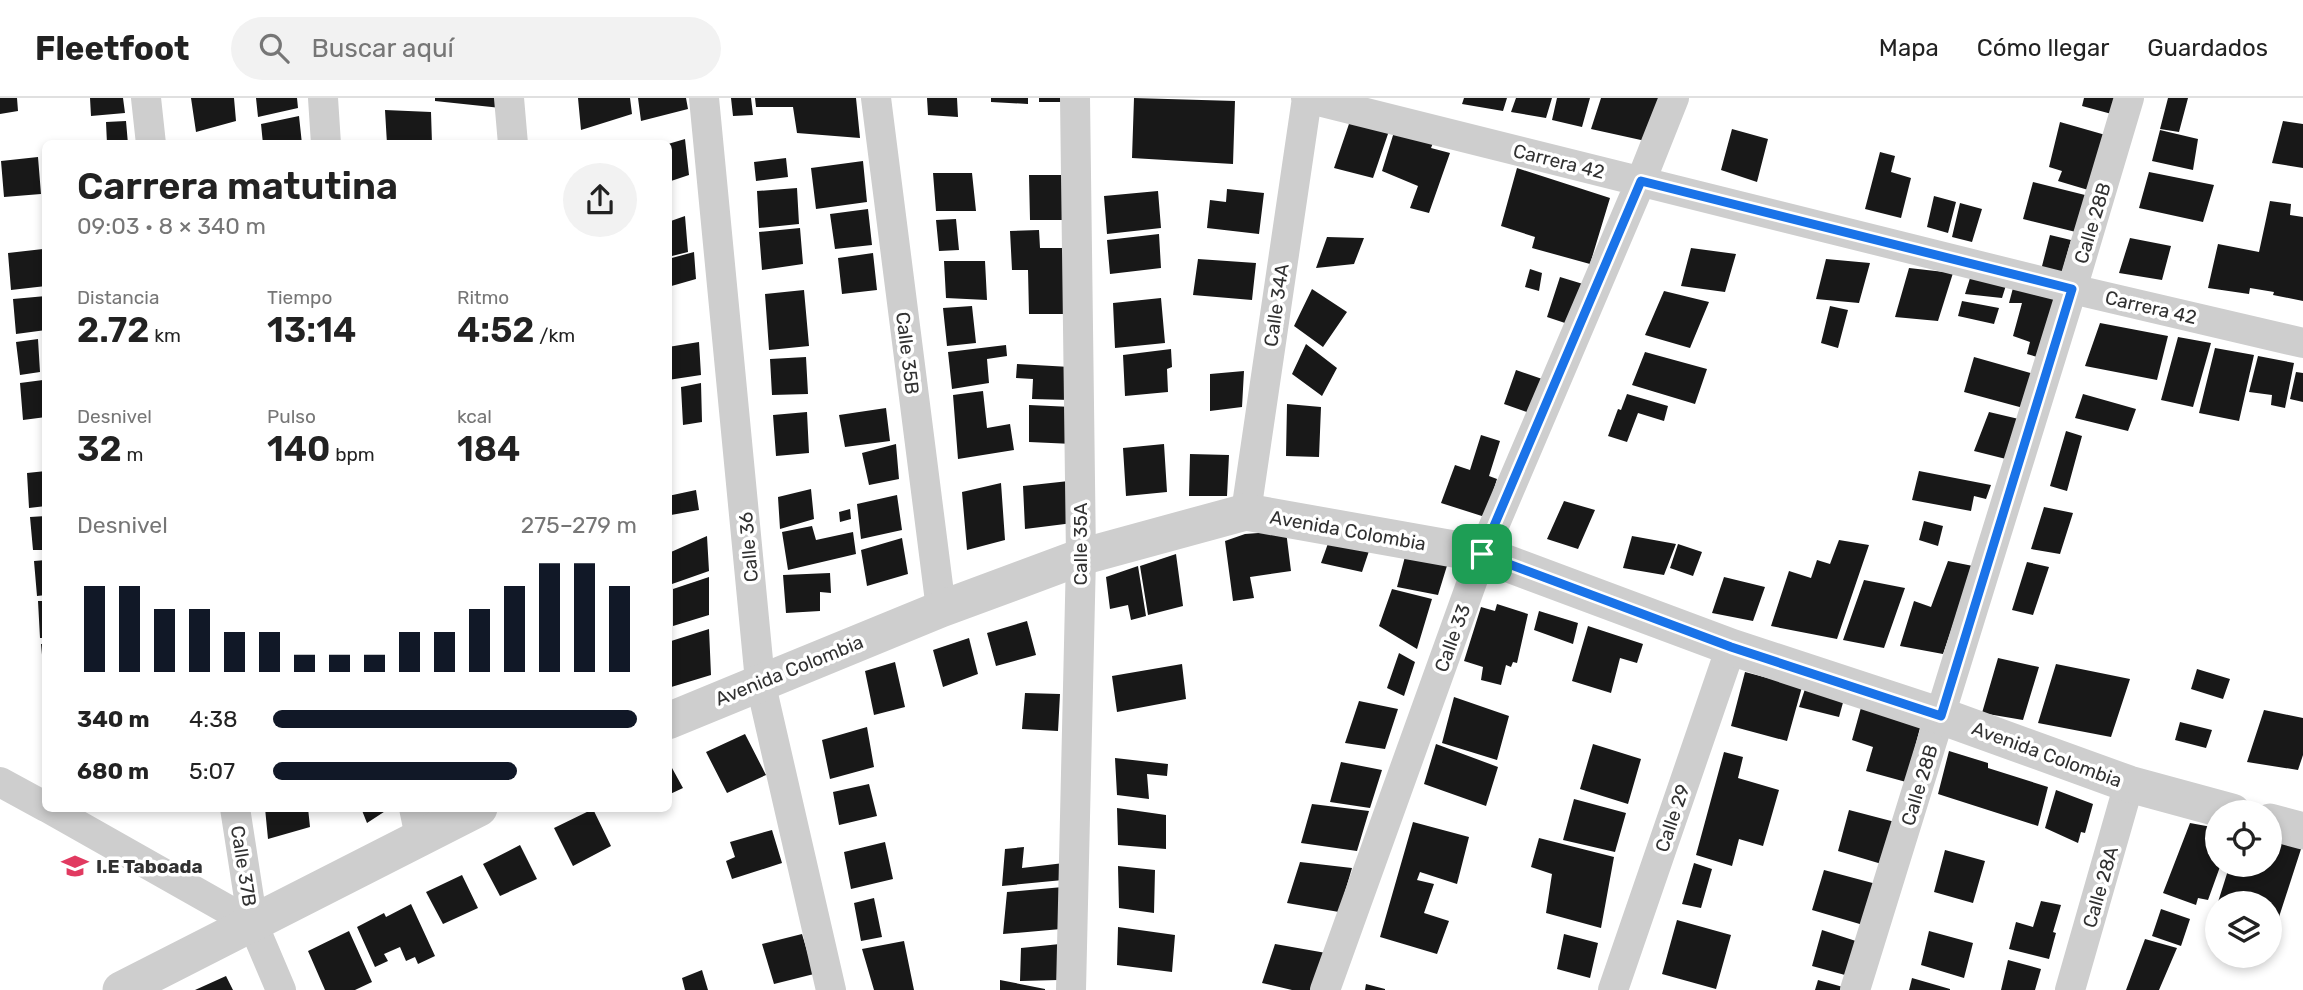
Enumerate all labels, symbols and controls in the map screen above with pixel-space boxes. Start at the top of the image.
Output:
search box [231,17,721,80]
text: Fleetfoot [35,29,189,68]
icon: search [255,29,293,67]
text: Buscar aquí [311,33,454,64]
text: Mapa [1879,34,1939,62]
text: Cómo llegar [1977,34,2109,62]
text: Guardados [2147,34,2268,62]
street label: Carrera 42 [1511,139,1607,184]
text: Carrera matutina [77,163,398,209]
button: share [563,163,637,237]
street label: Calle 28B [2069,180,2116,266]
text: 09:03 · 8 × 340 m [77,212,266,240]
street label: Calle 34A [1259,262,1294,348]
text: Distancia [77,286,159,309]
text: Tiempo [267,286,332,309]
text: Ritmo [457,286,509,309]
street label: Carrera 42 [2103,286,2199,329]
text: 2.72 [77,309,150,351]
text: 13:14 [267,309,356,351]
text: 4:52 [457,309,535,351]
street label: Calle 35B [891,310,924,396]
text: km [150,324,181,347]
text: /km [535,324,575,347]
text: Desnivel [77,405,152,428]
text: Pulso [267,405,316,428]
text: kcal [457,405,492,428]
text: 32 [77,428,122,470]
text: 140 [267,428,331,470]
text: 184 [457,428,520,470]
text: m [122,443,143,466]
text: bpm [331,443,375,466]
street label: Calle 35A [1069,502,1092,586]
street label: Avenida Colombia [1268,505,1428,556]
text: Desnivel [77,511,168,539]
text: 275–279 m [521,511,637,539]
street label: Calle 36 [734,511,763,583]
pin [1452,524,1512,584]
icon: arrive [1463,535,1501,573]
street label: Calle 33 [1430,601,1475,675]
street label: Avenida Colombia [712,630,867,711]
text: 340 m [77,705,149,733]
text: 4:38 [189,705,238,733]
street label: Avenida Colombia [1969,717,2125,792]
street label: Calle 28B [1896,742,1943,828]
text: 680 m [77,757,149,785]
text: 5:07 [189,757,235,785]
street label: Calle 29 [1650,781,1695,855]
map controls [2205,800,2282,968]
button: locate [2205,800,2282,877]
street label: Calle 37B [226,824,261,908]
street label: Calle 28A [2078,844,2123,931]
school or university icon: I.E Taboada [60,851,90,881]
place label: I.E Taboada [96,855,203,878]
button: layers [2205,891,2282,968]

